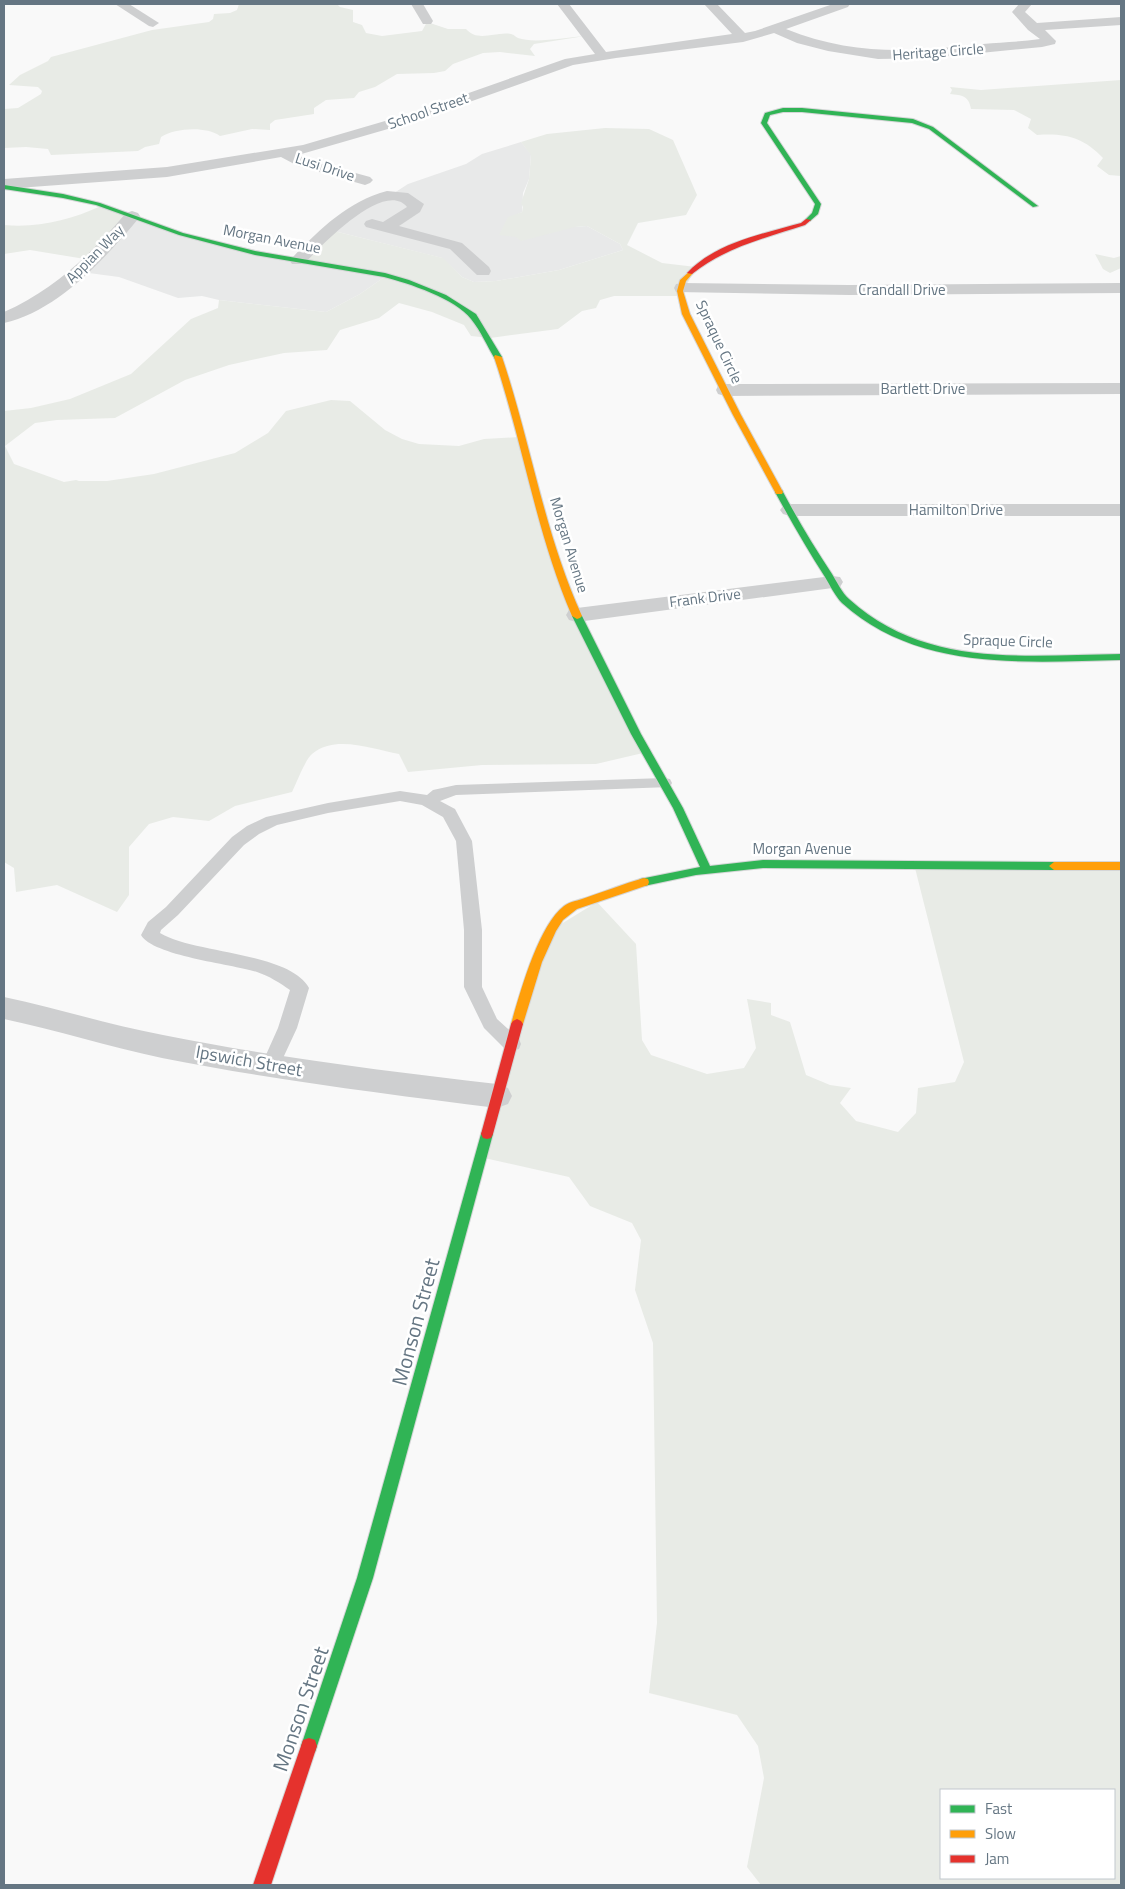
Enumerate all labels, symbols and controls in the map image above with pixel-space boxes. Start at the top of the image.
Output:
street label: Heritage Circle [892,37,984,66]
street label: School Street [384,86,472,135]
street label: Lusi Drive [292,146,358,187]
street label: Morgan Avenue [221,218,323,259]
street label: Appian Way [60,219,129,288]
street label: Crandall Drive [858,278,946,301]
street label: Spraque Circle [690,296,749,387]
street label: Bartlett Drive [881,377,965,400]
street label: Morgan Avenue [544,494,595,596]
street label: Hamilton Drive [909,498,1003,521]
street label: Frank Drive [668,582,742,613]
street label: Spraque Circle [963,627,1053,654]
street label: Morgan Avenue [752,837,852,860]
street label: Ipswich Street [194,1038,305,1083]
street label: Monson Street [383,1254,448,1389]
street label: Monson Street [264,1641,337,1776]
legend [940,1789,1115,1879]
text: Fast [985,1797,1013,1820]
text: Slow [985,1822,1016,1845]
text: Jam [985,1847,1009,1870]

